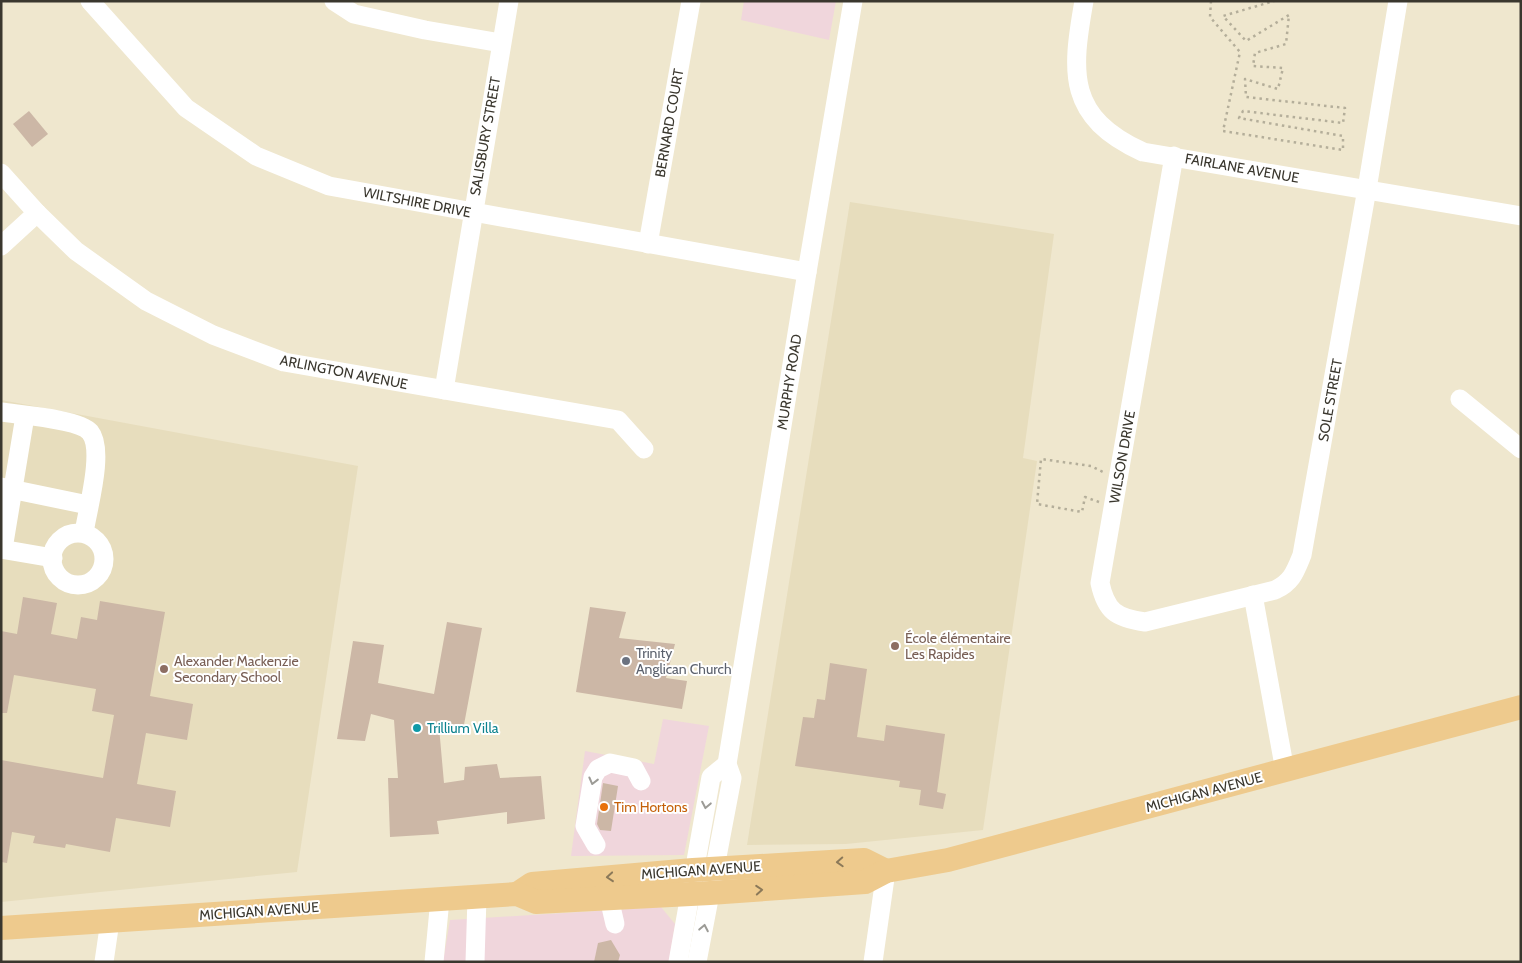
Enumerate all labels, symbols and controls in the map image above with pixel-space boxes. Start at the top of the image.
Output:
street label: BERNARD COURT [651,67,687,179]
street label: SALISBURY STREET [466,75,504,197]
street label: FAIRLANE AVENUE [1184,149,1301,187]
street label: WILTSHIRE DRIVE [361,183,473,221]
street label: MURPHY ROAD [773,333,805,431]
street label: ARLINGTON AVENUE [279,351,410,393]
street label: SOLE STREET [1314,357,1346,443]
street label: WILSON DRIVE [1105,409,1139,505]
place label: École élémentaire Les Rapides [905,629,1011,663]
marker: École élémentaire Les Rapides [889,640,901,652]
place label: Trinity Anglican Church [636,644,731,678]
place label: Alexander Mackenzie Secondary School [174,652,299,686]
marker: Trinity Anglican Church [620,655,632,667]
marker: Alexander Mackenzie Secondary School [158,663,170,675]
place label: Trillium Villa [427,719,499,737]
marker: Trillium Villa [411,722,423,734]
street label: MICHIGAN AVENUE [1144,768,1265,816]
one-way arrow [589,777,599,785]
place label: Tim Hortons [614,798,688,816]
one-way arrow [701,800,711,809]
marker: Tim Hortons [598,801,610,813]
one-way arrow [836,856,844,867]
street label: MICHIGAN AVENUE [641,857,762,883]
one-way arrow [606,871,614,882]
one-way arrow [755,884,763,895]
street label: MICHIGAN AVENUE [199,898,320,924]
one-way arrow [698,923,709,932]

